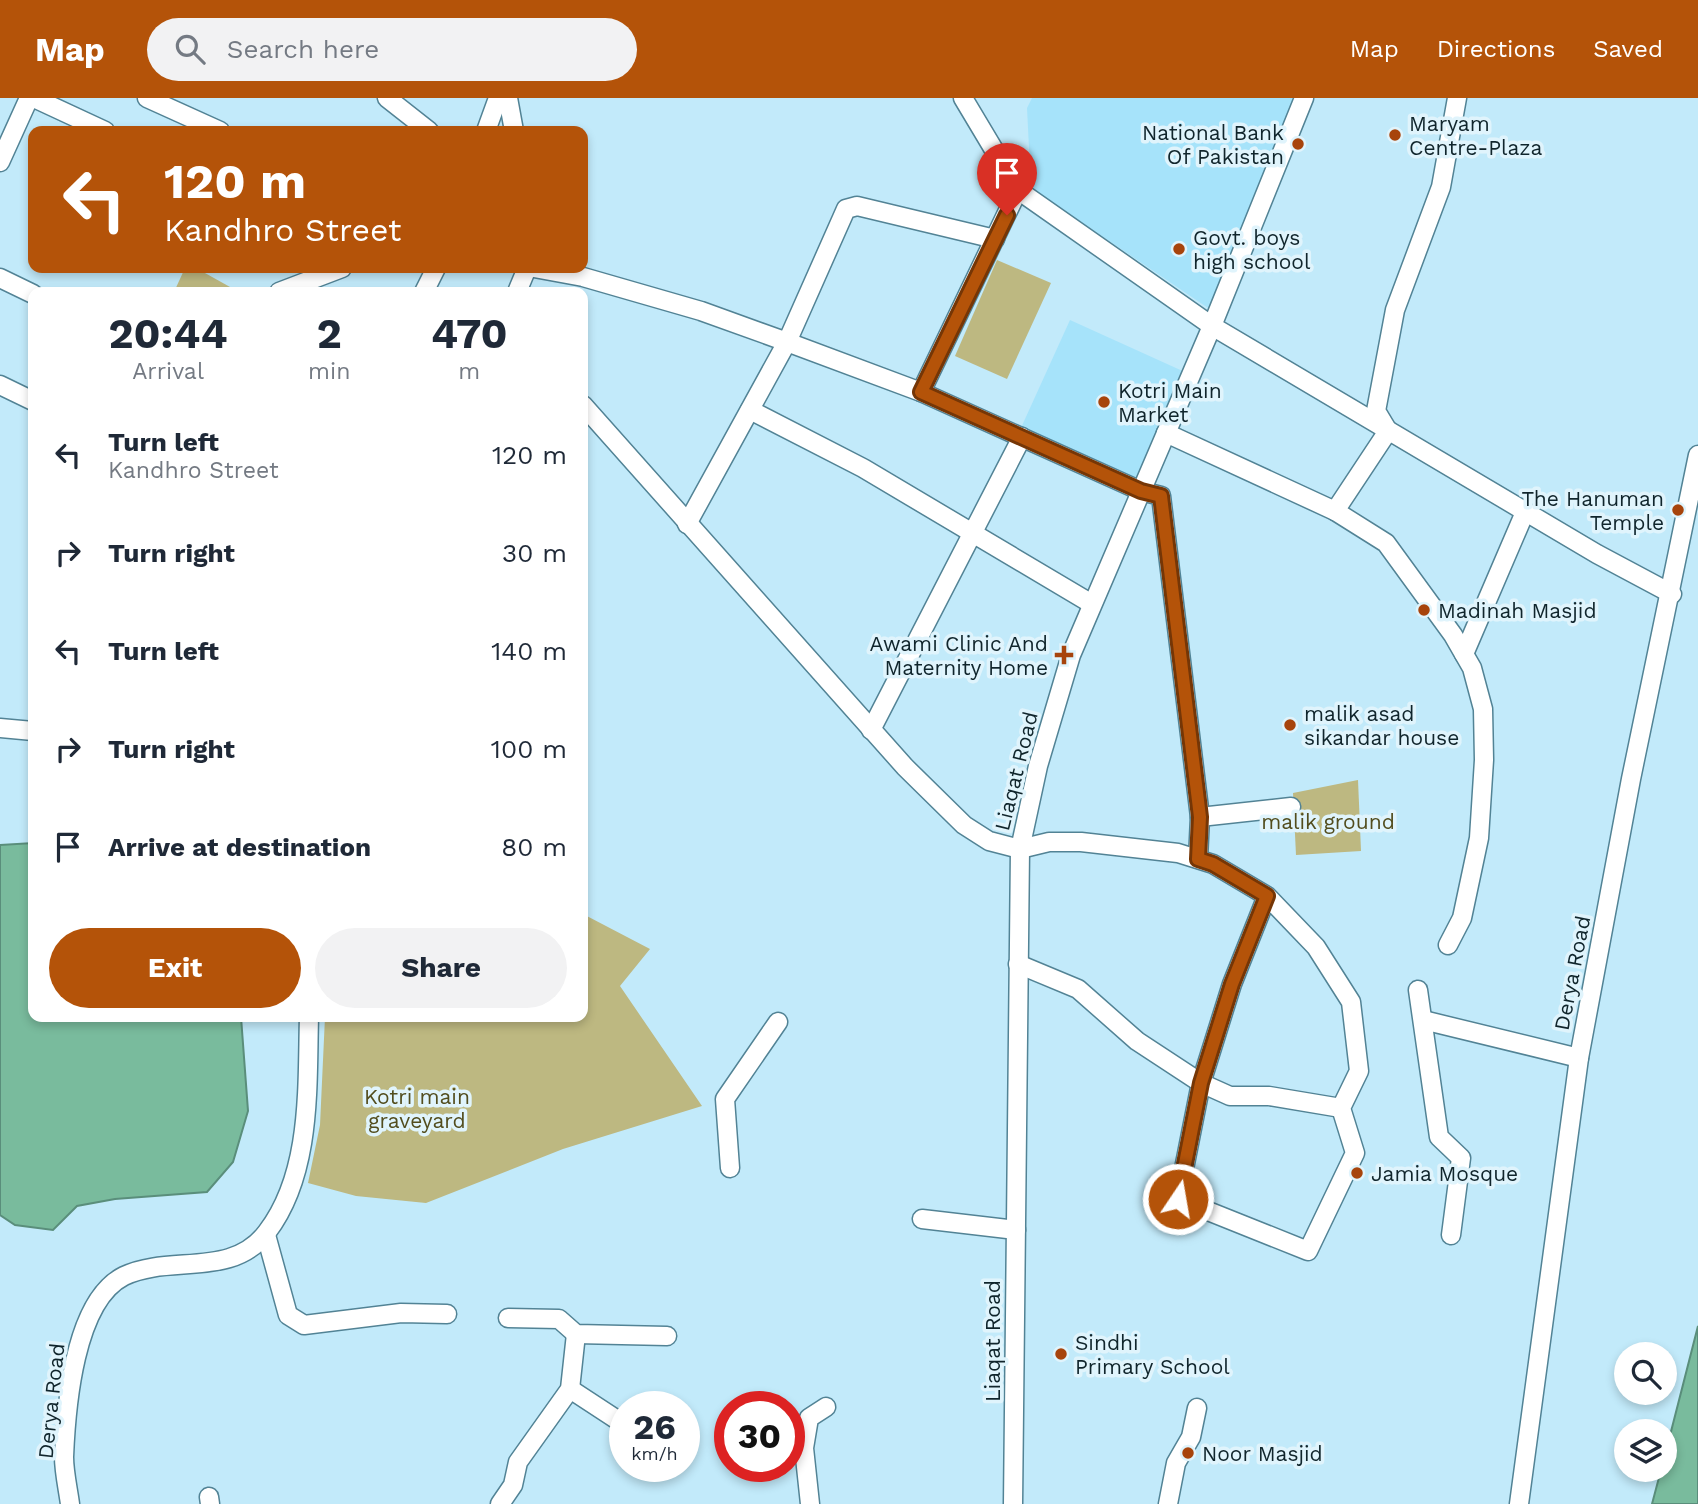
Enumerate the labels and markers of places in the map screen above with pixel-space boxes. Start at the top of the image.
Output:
place label: Maryam Centre-Plaza [1409,111,1543,160]
place label: National Bank Of Pakistan [1142,120,1284,169]
marker: Maryam Centre-Plaza [1387,127,1403,143]
marker: National Bank Of Pakistan [1290,136,1306,152]
pin [977,143,1037,215]
place label: Govt. boys high school [1193,225,1311,274]
marker: Govt. boys high school [1171,241,1187,257]
place label: Kotri Main Market [1118,378,1222,427]
marker: Kotri Main Market [1096,394,1112,410]
place label: The Hanuman Temple [1521,486,1664,535]
marker: The Hanuman Temple [1670,502,1686,518]
place label: Madinah Masjid [1438,598,1597,623]
marker: Madinah Masjid [1416,602,1432,618]
place label: Awami Clinic And Maternity Home [870,631,1048,680]
marker: Awami Clinic And Maternity Home [1054,645,1074,665]
place label: malik asad sikandar house [1304,701,1459,750]
marker: malik asad sikandar house [1282,717,1298,733]
place label: Jamia Mosque [1371,1161,1518,1186]
marker: Jamia Mosque [1349,1165,1365,1181]
place label: Sindhi Primary School [1075,1330,1230,1379]
marker: Sindhi Primary School [1053,1346,1069,1362]
place label: Noor Masjid [1202,1441,1323,1466]
marker: Noor Masjid [1180,1445,1196,1461]

